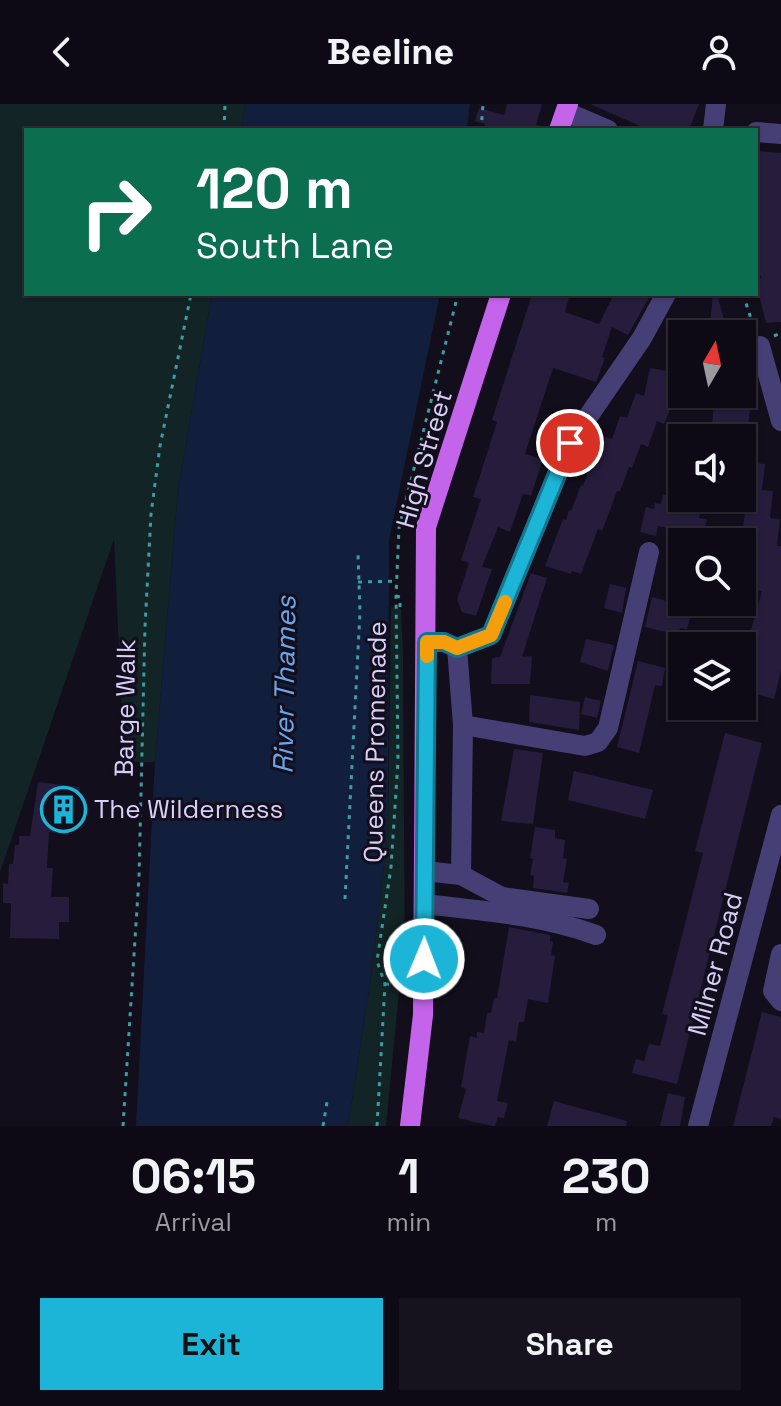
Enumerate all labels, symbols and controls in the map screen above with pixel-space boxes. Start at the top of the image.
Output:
text: Beeline [327,29,454,75]
icon: back [40,30,84,74]
icon: person [697,30,741,74]
text: 120 m [196,153,353,224]
icon: right [64,160,168,264]
text: South Lane [196,223,394,269]
north arrow [668,320,756,408]
map controls [668,320,756,720]
street label: High Street [388,386,460,532]
pin [536,409,604,477]
icon: arrive [548,421,592,465]
button: sound [668,424,756,512]
button: search [668,528,756,616]
water label: River Thames [264,595,304,774]
street label: Queens Promenade [356,621,394,863]
button: layers [668,632,756,720]
street label: Barge Walk [107,639,143,777]
building icon: The Wilderness [39,785,87,833]
place label: The Wilderness [94,792,283,826]
street label: Milner Road [680,889,750,1039]
position arrow [382,917,466,1001]
text: 06:15 [130,1146,256,1207]
text: 1 [398,1146,420,1207]
text: 230 [562,1146,651,1207]
text: Arrival [155,1205,232,1239]
text: min [387,1205,431,1239]
text: m [595,1205,617,1239]
button: Exit [40,1298,383,1390]
button: Share [399,1298,741,1390]

